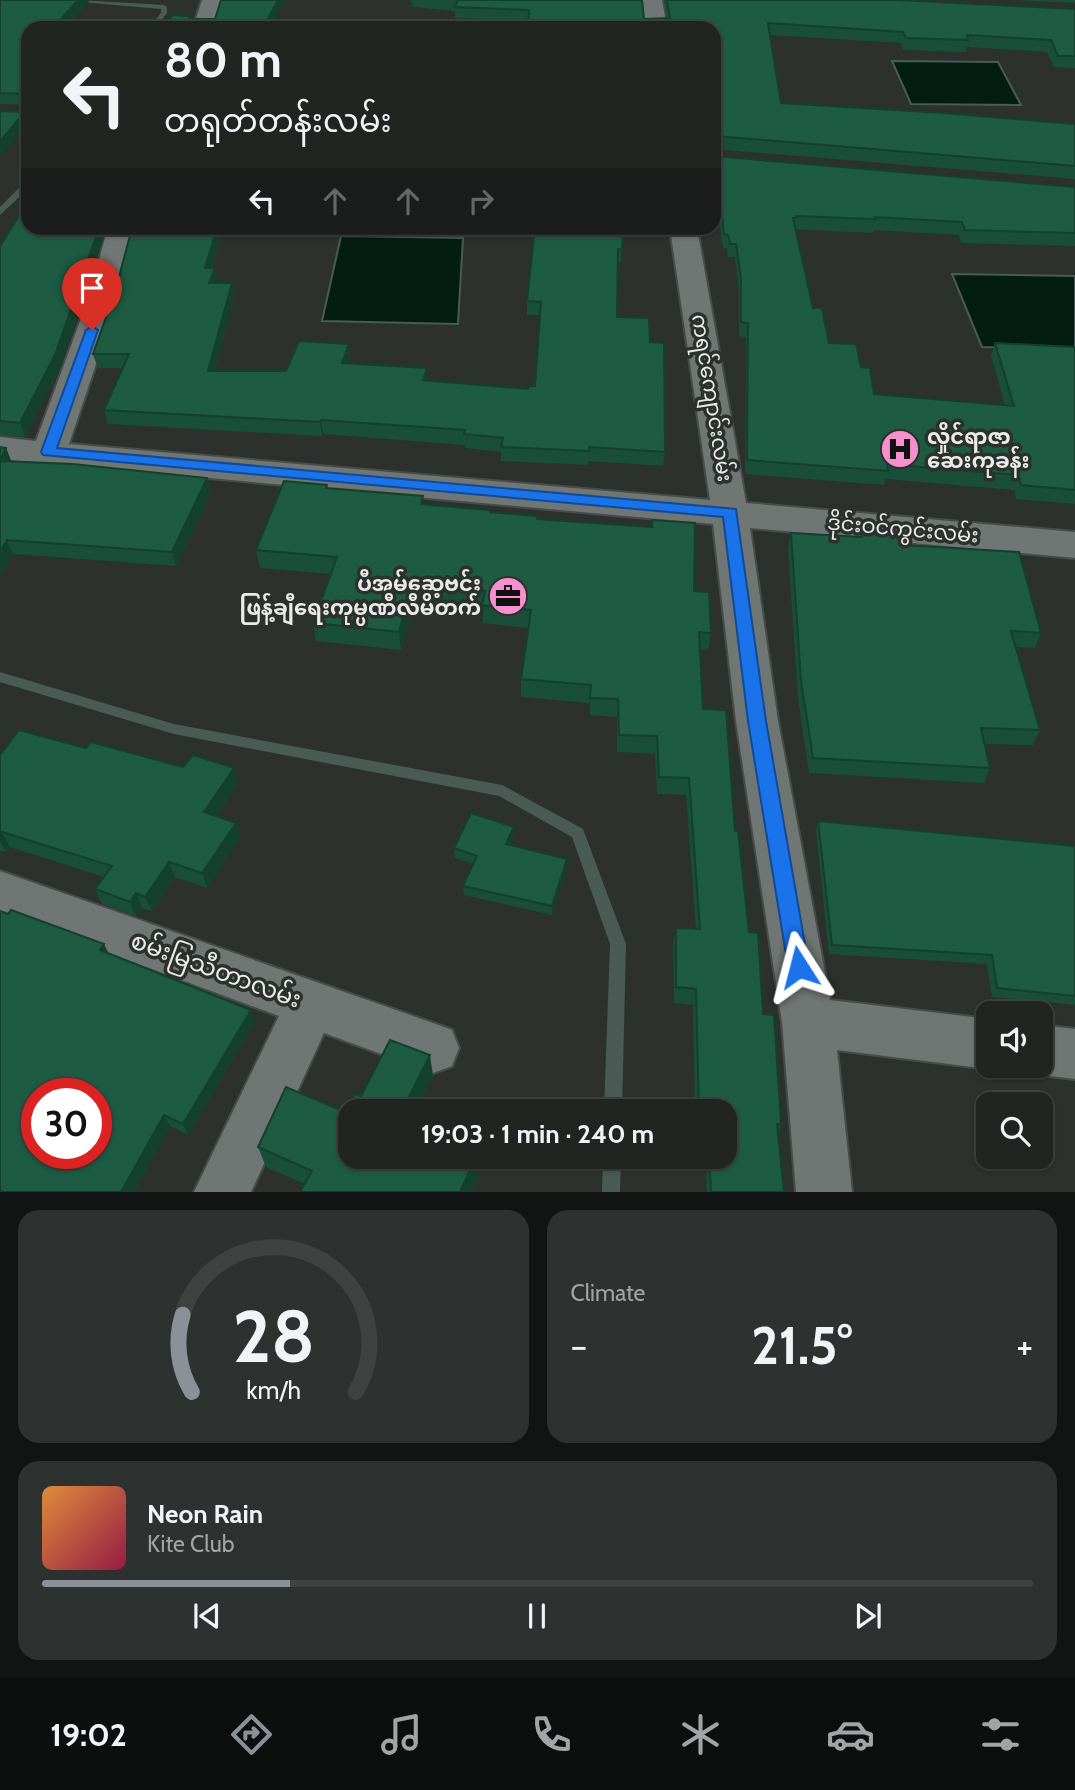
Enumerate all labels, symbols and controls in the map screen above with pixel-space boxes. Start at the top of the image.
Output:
text: 80 m [164,30,282,89]
icon: left [49,49,140,140]
text: တရုတ်တန်းလမ်း [164,101,392,140]
icon: left [243,182,281,220]
icon: ahead [316,182,354,220]
icon: ahead [389,182,427,220]
icon: right [462,182,500,220]
pin [62,258,122,330]
icon: arrive [73,269,111,307]
street label: ကရင်ကျောင်းလမ်း [681,312,741,484]
place label: လှိုင်ရာဇာ ဆေးကုခန်း [927,421,1029,478]
hospital icon: လှိုင်ရာဇာ ဆေးကုခန်း [879,428,921,470]
street label: ဒိုင်းဝင်ကွင်းလမ်း [826,506,980,553]
place label: ပီအမ်ဆေ့ဗင်း ဖြန့်ချီရေးကုမ္ပဏီလီမိတက် [240,568,481,626]
office icon: ပီအမ်ဆေ့ဗင်း ဖြန့်ချီရေးကုမ္ပဏီလီမိတက် [487,575,529,617]
street label: စမ်းမြသီတာလမ်း [125,924,306,1018]
position arrow [762,930,836,1004]
map controls [976,1001,1053,1169]
button: sound [976,1001,1053,1078]
speed limit sign: 30 [21,1078,112,1169]
button: search [976,1092,1053,1169]
text: 19:03 · 1 min · 240 m [421,1118,654,1150]
text: Climate [571,1279,645,1307]
text: 28 [232,1293,314,1381]
text: 21.5° [751,1314,852,1377]
text: − [571,1322,587,1369]
text: + [1016,1322,1033,1369]
text: km/h [246,1375,301,1405]
text: Neon Rain [147,1498,263,1530]
text: Kite Club [147,1530,234,1558]
icon: previous [188,1597,226,1635]
icon: pause [518,1597,556,1635]
icon: next [849,1597,887,1635]
icon: directions [227,1710,276,1759]
icon: music [377,1710,426,1759]
icon: phone [527,1710,576,1759]
icon: climate [676,1710,725,1759]
icon: car [826,1710,875,1759]
icon: filters [976,1710,1025,1759]
text: 19:02 [50,1715,127,1754]

